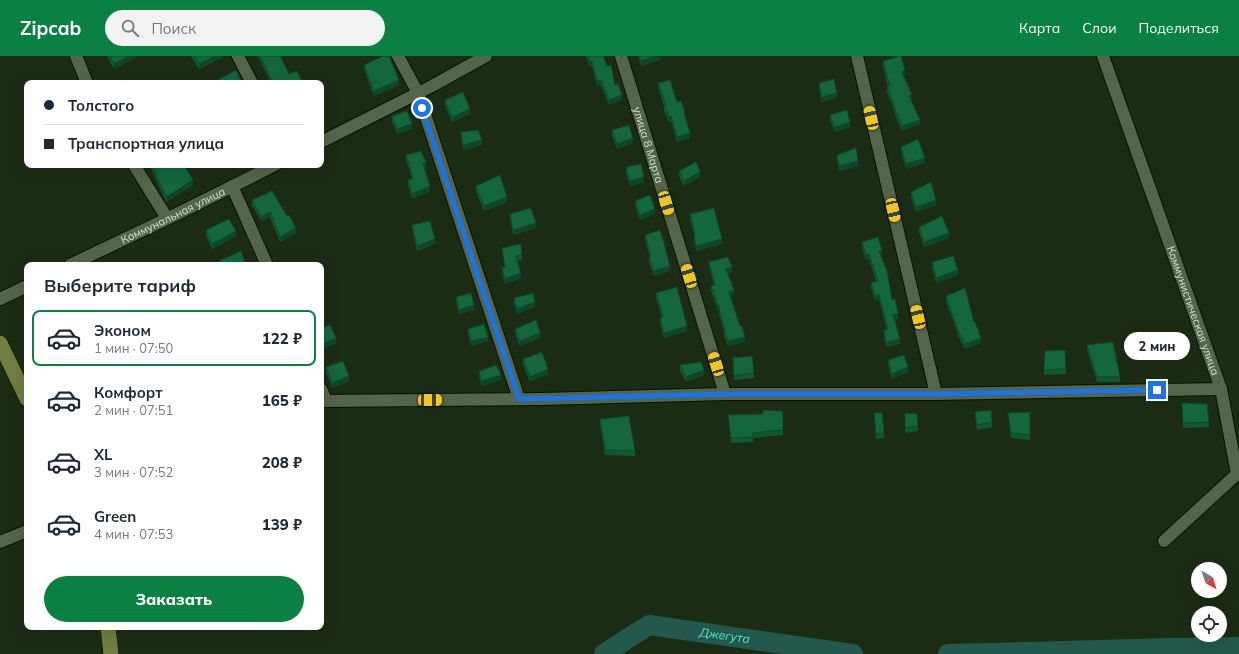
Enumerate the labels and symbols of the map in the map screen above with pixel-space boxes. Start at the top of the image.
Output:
route start [413,99,431,117]
street label: улица 8 Марта [630,105,667,185]
car [862,105,880,131]
street label: Коммунальная улица [118,184,227,247]
car [657,190,675,216]
car [884,197,902,223]
street label: Коммунистическая улица [1164,244,1223,377]
car [680,263,698,289]
car [909,304,927,330]
callout: 2 мин [1124,332,1190,360]
car [707,351,725,377]
route end [1148,381,1166,399]
car [418,394,442,406]
north arrow [1191,562,1227,598]
water label: Джегута [698,624,751,646]

